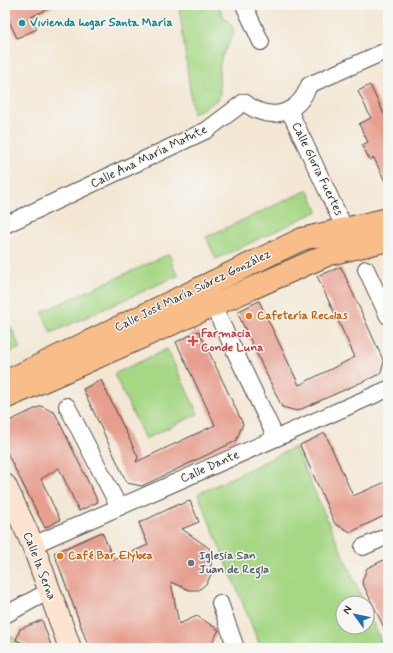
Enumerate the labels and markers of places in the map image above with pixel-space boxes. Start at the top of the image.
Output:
place label: Vivienda hogar Santa María [30,15,173,31]
marker: Vivienda hogar Santa María [17,18,27,28]
place label: Cafetería Recolas [257,308,348,324]
marker: Cafetería Recolas [244,311,254,321]
place label: Farmacia Conde Luna [201,326,263,356]
marker: Farmacia Conde Luna [188,336,198,346]
place label: Café Bar Elybea [68,548,153,564]
place label: Iglesia San Juan de Regla [199,548,269,579]
marker: Café Bar Elybea [55,551,65,561]
marker: Iglesia San Juan de Regla [186,558,196,568]

